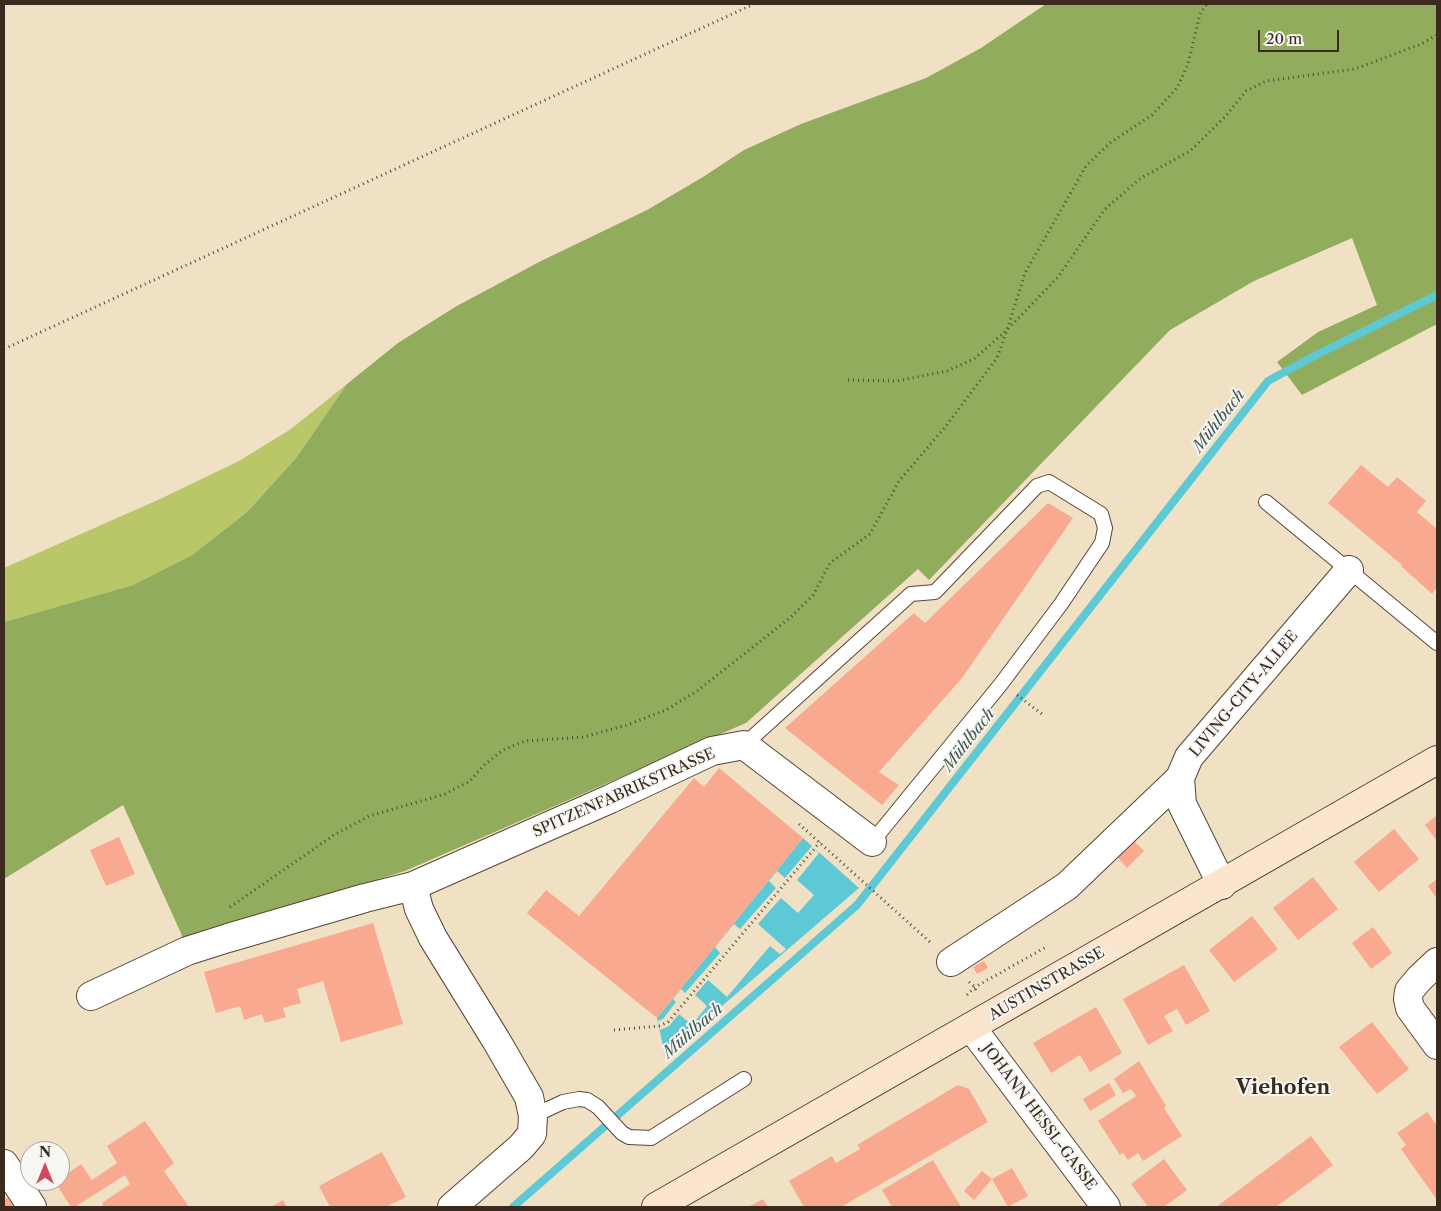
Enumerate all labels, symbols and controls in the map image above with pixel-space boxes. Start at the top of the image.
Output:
scale bar [1261,20,1342,52]
text: 20 m [1266,29,1302,48]
water label: Mühlbach [1189,386,1249,456]
street label: LIVING-CITY-ALLEE [1186,627,1302,761]
water label: Mühlbach [939,705,999,775]
street label: SPITZENFABRIKSTRASSE [530,745,718,841]
street label: AUSTINSTRASSE [986,943,1108,1025]
water label: Mühlbach [659,999,727,1063]
street label: JOHANN HESSL-GASSE [978,1040,1100,1194]
district label: Viehofen [1236,1076,1330,1100]
north arrow [20,1141,70,1191]
text: N [39,1143,51,1161]

